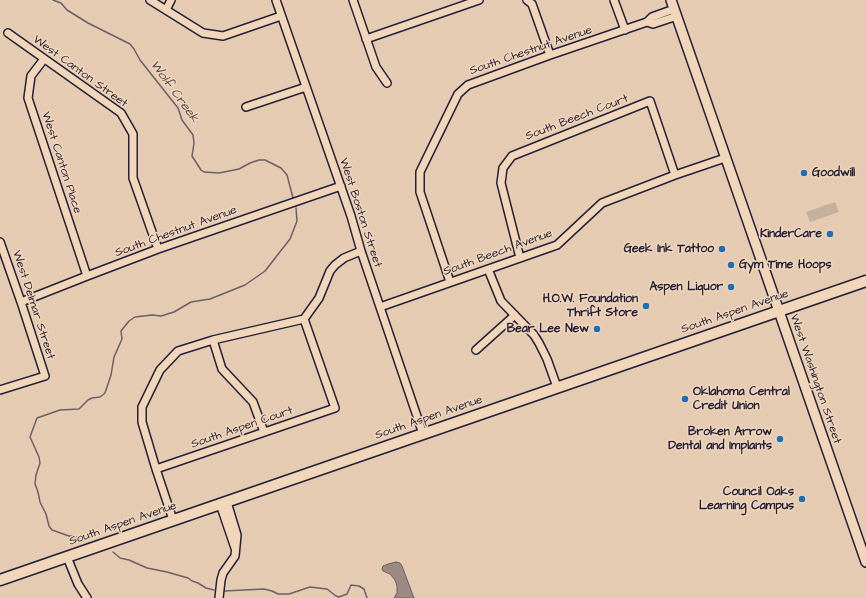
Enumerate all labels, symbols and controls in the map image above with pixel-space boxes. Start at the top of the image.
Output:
street label: South Chestnut Avenue [468,23,594,79]
street label: West Canton Street [30,33,130,111]
water label: Wolf Creek [146,58,202,126]
street label: South Beech Court [524,92,630,144]
street label: West Canton Place [38,110,84,216]
street label: West Boston Street [336,156,384,270]
place label: Goodwill [812,166,855,180]
marker: Goodwill [799,168,809,178]
street label: South Chestnut Avenue [113,203,239,261]
street label: South Beech Avenue [442,227,554,279]
place label: KinderCare [760,227,822,241]
marker: KinderCare [825,229,835,239]
place label: Geek Ink Tattoo [624,242,714,256]
marker: Geek Ink Tattoo [717,244,727,254]
street label: West Delmar Street [9,249,57,361]
place label: Gym Time Hoops [739,258,831,272]
marker: Gym Time Hoops [726,260,736,270]
place label: Aspen Liquor [650,280,723,294]
marker: Aspen Liquor [726,282,736,292]
street label: South Aspen Avenue [679,287,791,337]
place label: H.O.W. Foundation Thrift Store [543,292,638,320]
marker: H.O.W. Foundation Thrift Store [641,301,651,311]
street label: West Washington Street [786,312,844,446]
place label: Bear Lee New [507,322,589,336]
marker: Bear Lee New [592,324,602,334]
place label: Oklahoma Central Credit Union [693,385,790,413]
street label: South Aspen Avenue [373,393,485,443]
marker: Oklahoma Central Credit Union [680,394,690,404]
street label: South Aspen Court [189,404,295,452]
place label: Broken Arrow Dental and Implants [668,425,772,453]
marker: Broken Arrow Dental and Implants [775,434,785,444]
place label: Council Oaks Learning Campus [699,485,794,513]
marker: Council Oaks Learning Campus [797,494,807,504]
street label: South Aspen Avenue [67,499,179,549]

